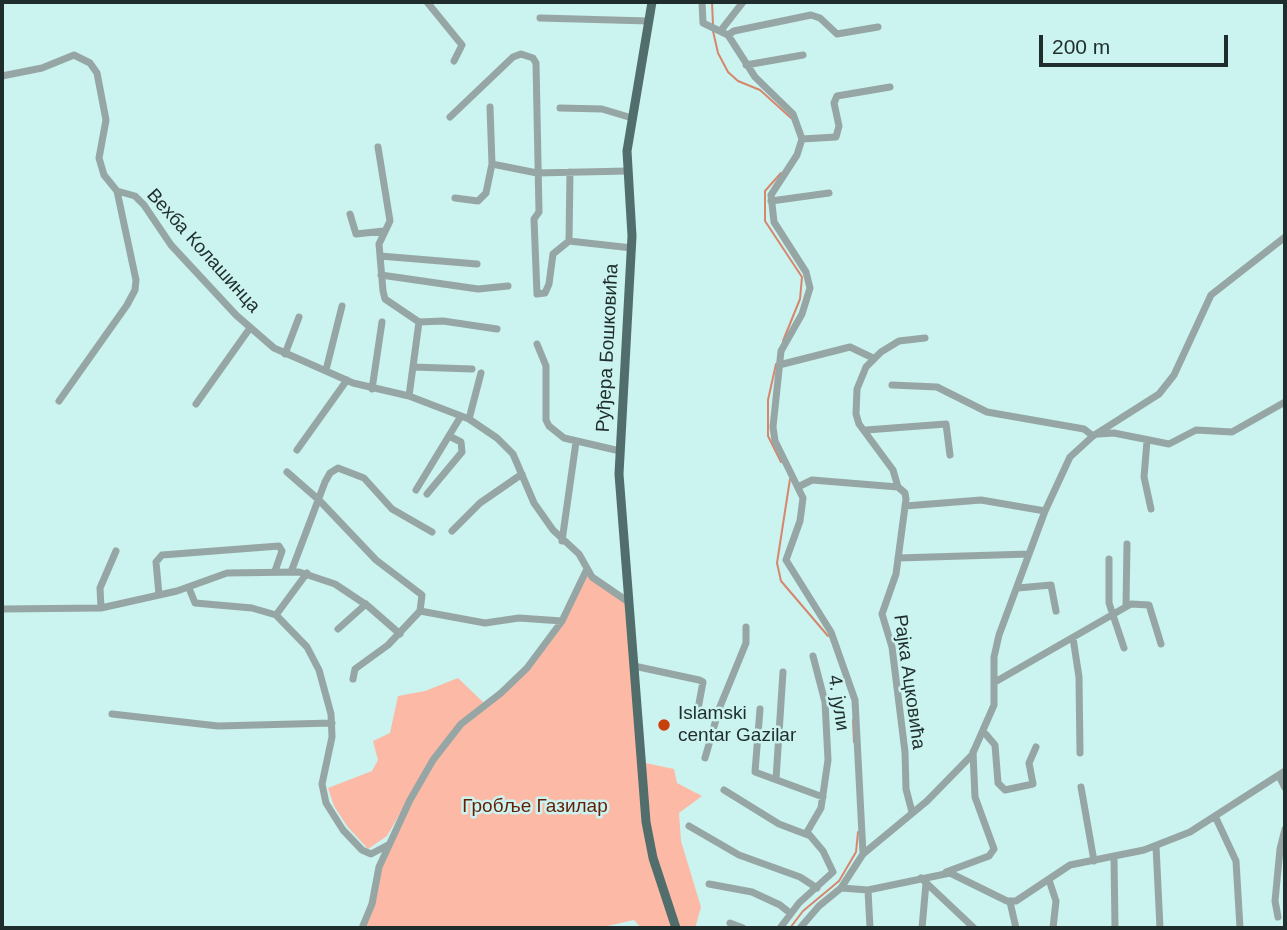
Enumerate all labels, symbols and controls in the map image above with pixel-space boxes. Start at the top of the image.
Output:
scale bar [1042,21,1231,65]
text: 200 m [1052,35,1110,58]
street label: Вехба Колашинца [141,184,265,318]
street label: Руђера Бошковића [592,263,624,433]
street label: Рајка Ацковића [888,613,930,751]
street label: 4. јули [822,673,854,733]
place label: Islamski centar Gazilar [678,703,796,747]
marker: Islamski centar Gazilar [656,717,672,733]
park label: Гробље Газилар [462,796,608,818]

